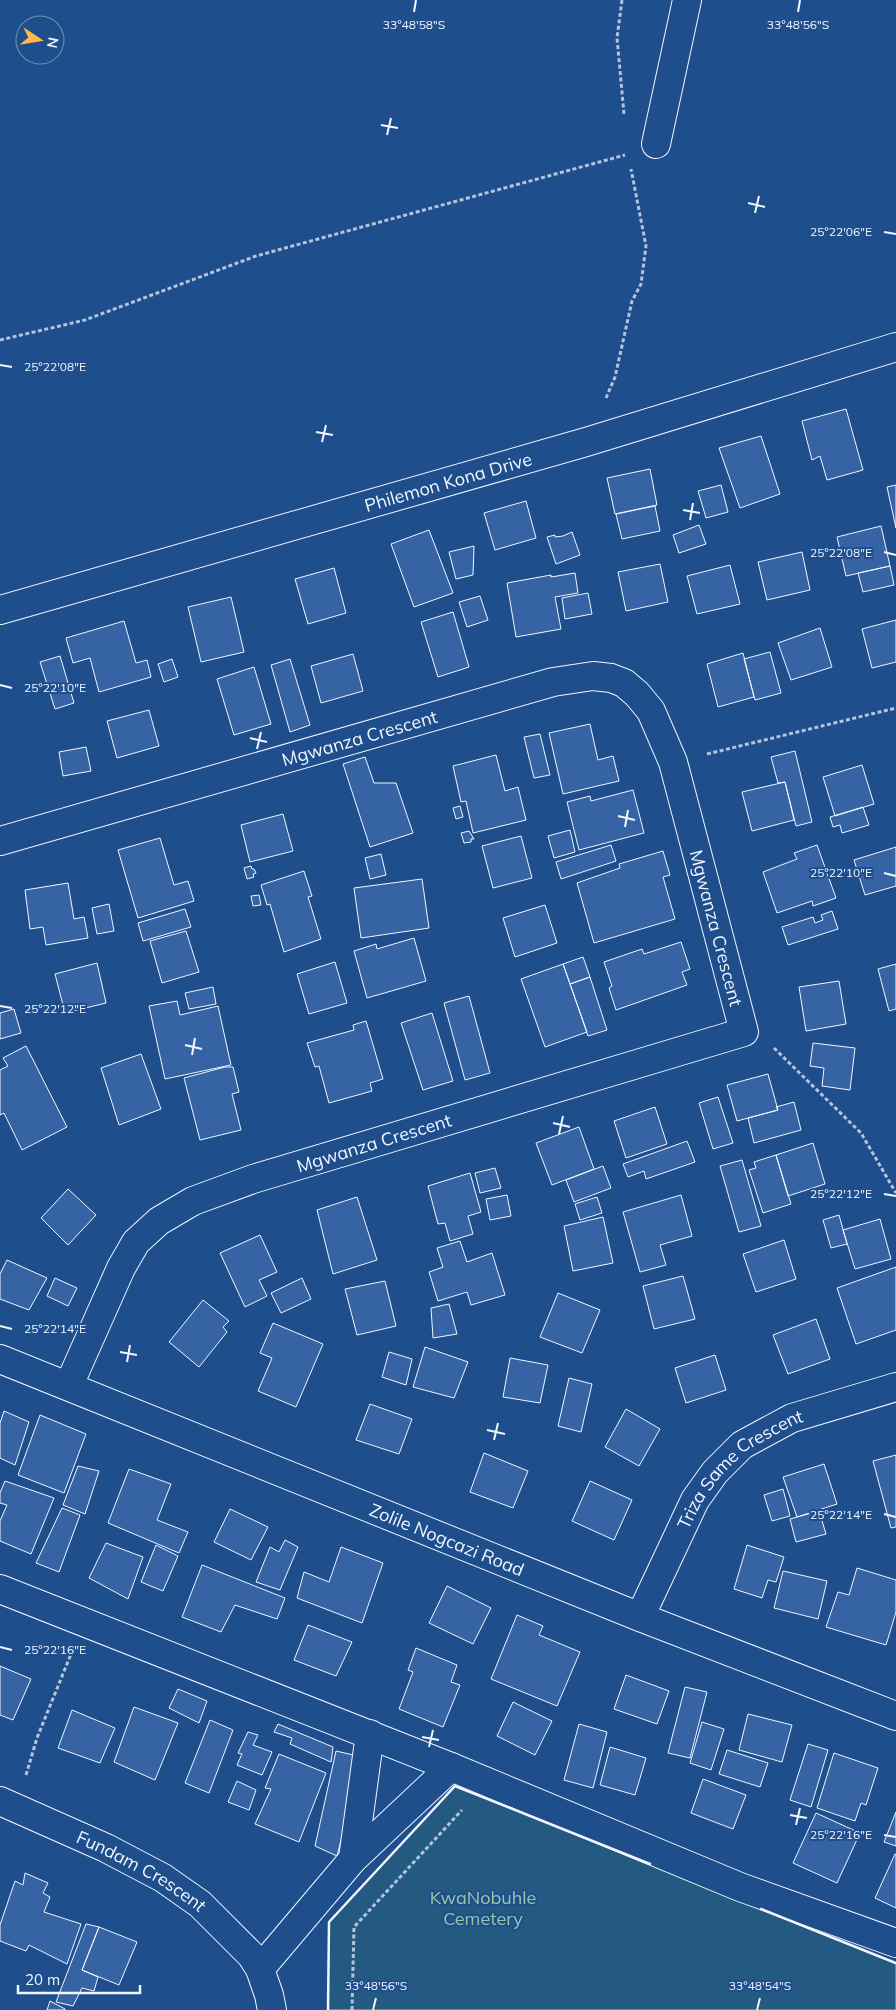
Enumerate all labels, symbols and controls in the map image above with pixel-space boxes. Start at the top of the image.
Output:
north arrow [15,15,65,65]
text: 33°48'58"S [383,17,445,32]
text: 33°48'56"S [767,17,829,32]
text: N [43,36,63,50]
text: 25°22'06"E [810,224,872,239]
text: 25°22'08"E [24,359,86,374]
street label: Philemon Kona Drive [362,447,534,516]
text: 25°22'08"E [810,545,872,560]
text: 25°22'10"E [24,680,86,695]
street label: Mgwanza Crescent [279,704,440,771]
street label: Mgwanza Crescent [685,847,748,1009]
text: 25°22'10"E [810,865,872,880]
text: 25°22'12"E [24,1001,86,1016]
street label: Mgwanza Crescent [294,1109,454,1177]
text: 25°22'12"E [810,1186,872,1201]
text: 25°22'14"E [24,1321,86,1336]
street label: Triza Same Crescent [672,1404,805,1532]
street label: Zolile Nogcazi Road [366,1498,528,1581]
text: 25°22'14"E [810,1507,872,1522]
text: 25°22'16"E [24,1642,86,1657]
street label: Fundam Crescent [73,1825,212,1916]
text: 25°22'16"E [810,1827,872,1842]
park label: KwaNobuhle Cemetery [430,1886,536,1930]
scale bar [18,1962,140,1994]
text: 20 m [25,1970,60,1989]
text: 33°48'56"S [345,1978,407,1993]
text: 33°48'54"S [729,1978,791,1993]

